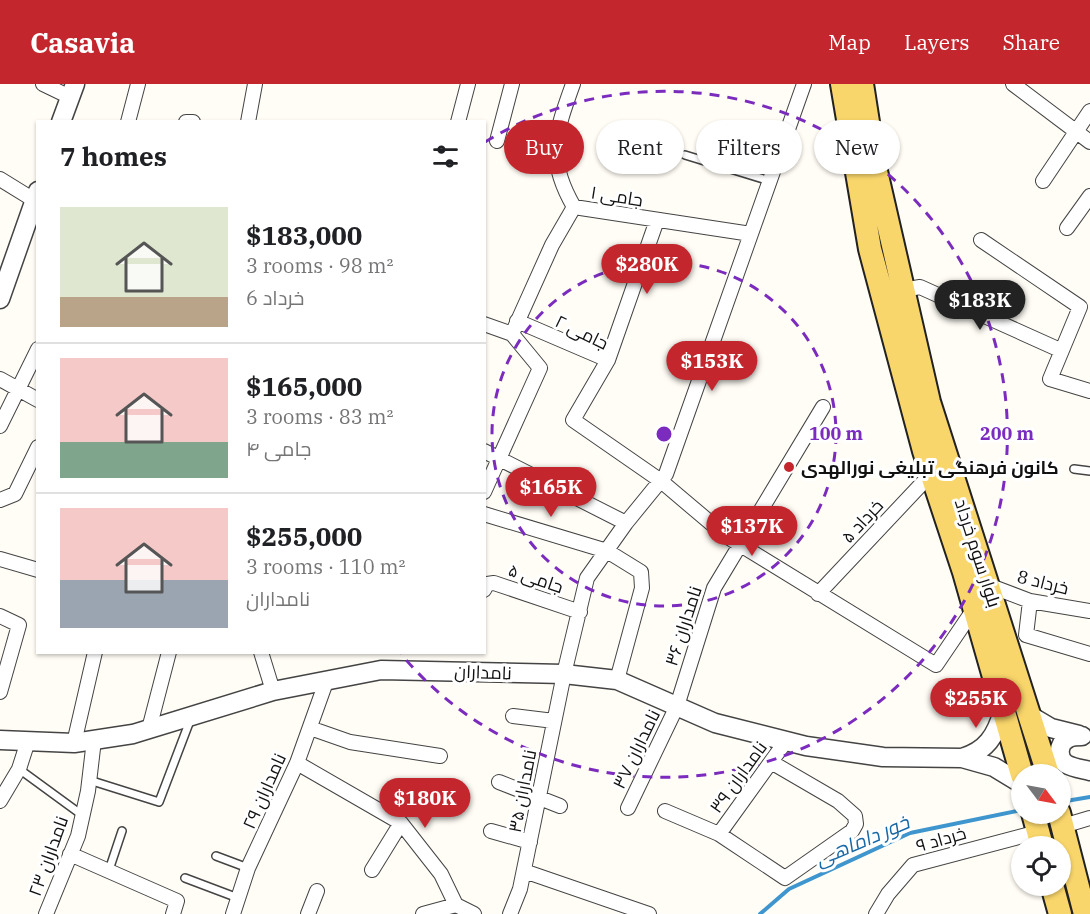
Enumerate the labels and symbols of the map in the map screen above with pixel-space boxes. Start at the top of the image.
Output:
street label: جامی ۱ [589,181,645,211]
pin: $280K [605,244,689,295]
pin: $183K [938,280,1022,331]
street label: جامی ۲ [552,309,612,355]
pin: $153K [670,341,754,392]
text: 100 m [809,422,864,445]
text: 200 m [980,422,1035,445]
centre of rings [654,424,674,444]
place label: کانون فرهنگی تبلیغی نورالهدی [801,456,1059,479]
marker: کانون فرهنگی تبلیغی نورالهدی [782,460,796,474]
pin: $165K [509,467,593,518]
street label: خرداد ۵ [836,494,888,548]
street label: بلوار سوم خرداد [949,496,1006,611]
pin: $137K [710,506,794,557]
street label: جامی ۵ [505,558,567,598]
street label: خرداد 8 [1015,564,1071,600]
street label: نامداران ۳۶ [659,583,707,669]
street label: نامداران [454,659,512,685]
pin: $255K [934,678,1018,729]
street label: نامداران ۳۷ [607,706,665,792]
street label: نامداران ۳۹ [704,737,772,817]
street label: نامداران ۳۵ [503,748,541,834]
street label: نامداران ۲۹ [237,749,291,833]
north arrow [1011,764,1071,824]
pin: $180K [383,778,467,829]
water label: خور داماهی [811,808,914,872]
street label: نامداران ۲۳ [23,813,73,899]
street label: خرداد ۹ [913,821,969,857]

